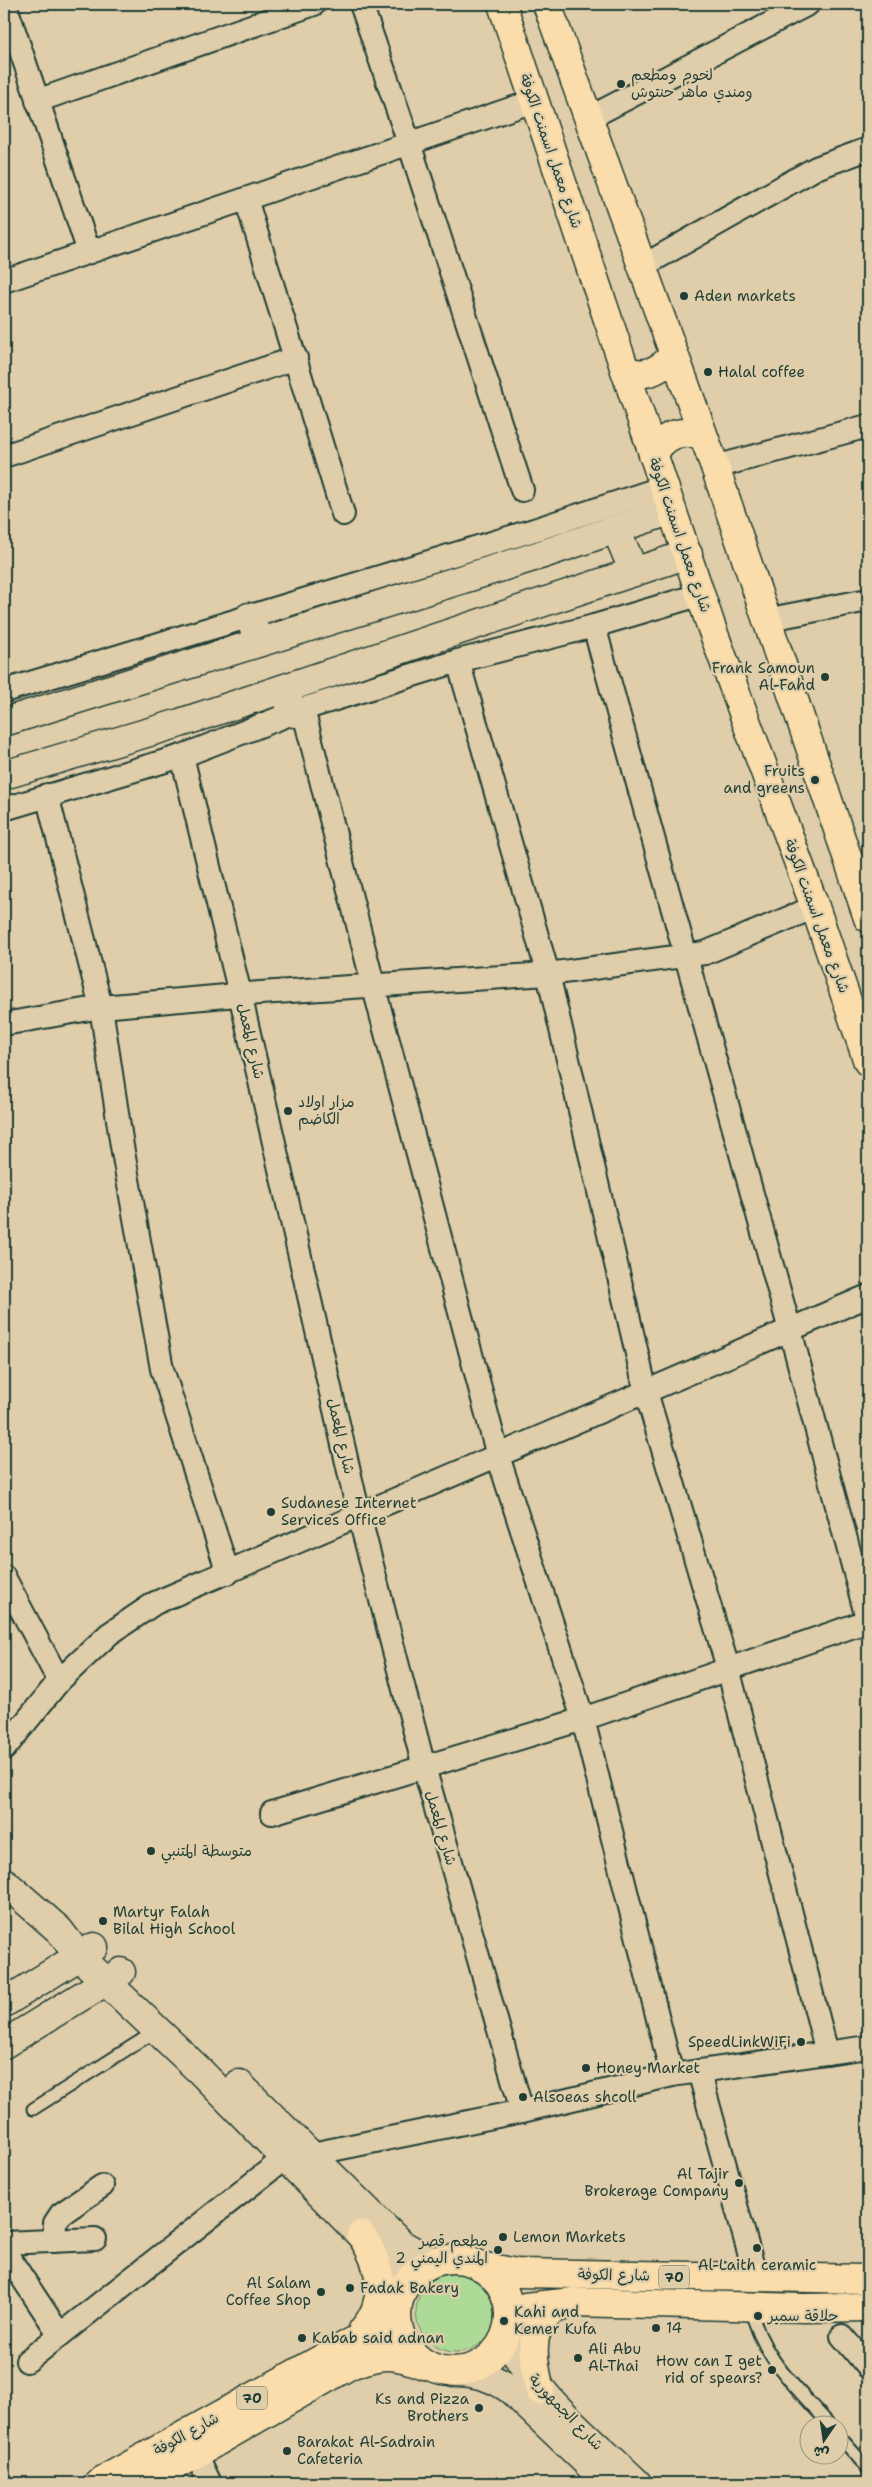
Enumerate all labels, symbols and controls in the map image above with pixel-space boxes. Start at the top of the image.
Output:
place label: لحوم ومطعم ومندي ماهر حنتوش [631,65,753,103]
street label: شارع معمل اسمنت الكوفة [515,71,587,231]
marker: لحوم ومطعم ومندي ماهر حنتوش [615,78,627,90]
place label: Aden markets [694,286,796,306]
marker: Aden markets [678,290,690,302]
place label: Halal coffee [718,362,805,382]
marker: Halal coffee [702,366,714,378]
street label: شارع معمل اسمنت الكوفة [644,455,716,615]
place label: Frank Samoun Al-Fahd [712,658,815,695]
marker: Frank Samoun Al-Fahd [819,671,831,683]
place label: Fruits and greens [723,761,805,798]
marker: Fruits and greens [809,774,821,786]
street label: شارع معمل اسمنت الكوفة [780,836,854,996]
street label: شارع المعمل [233,1001,269,1081]
place label: مزار اولاد الكاضم [298,1092,354,1131]
marker: مزار اولاد الكاضم [282,1105,294,1117]
street label: شارع المعمل [323,1396,359,1476]
place label: Sudanese Internet Services Office [281,1493,416,1530]
marker: Sudanese Internet Services Office [265,1506,277,1518]
street label: شارع المعمل [421,1788,461,1868]
place label: متوسطة المتنبي [161,1841,252,1864]
marker: متوسطة المتنبي [145,1845,157,1857]
place label: Martyr Falah Bilal High School [113,1902,236,1939]
marker: Martyr Falah Bilal High School [97,1915,109,1927]
place label: SpeedLinkWiFi [688,2032,791,2052]
marker: SpeedLinkWiFi [795,2036,807,2048]
place label: Honey Market [596,2058,700,2078]
marker: Honey Market [580,2062,592,2074]
place label: Alsoeas shcoll [533,2087,637,2107]
marker: Alsoeas shcoll [517,2091,529,2103]
place label: Al Tajir Brokerage Company [584,2164,729,2201]
marker: Al Tajir Brokerage Company [733,2177,745,2189]
place label: Lemon Markets [513,2227,626,2247]
place label: مطعم قصر المندي اليمني 2 [395,2231,488,2271]
marker: Lemon Markets [497,2231,509,2243]
marker: Al-Laith ceramic [751,2242,763,2254]
marker: مطعم قصر المندي اليمني 2 [492,2244,504,2256]
place label: Al-Laith ceramic [698,2255,816,2275]
street label: شارع الكوفة [578,2264,650,2286]
road number: 70 [659,2266,689,2288]
place label: Al Salam Coffee Shop [226,2273,311,2310]
place label: Fadak Bakery [360,2278,459,2298]
marker: Fadak Bakery [344,2282,356,2294]
marker: Al Salam Coffee Shop [315,2286,327,2298]
place label: Kahi and Kemer Kufa [514,2302,597,2339]
place label: حلاقة سمير [766,2306,839,2326]
marker: حلاقة سمير [752,2310,764,2322]
marker: Kahi and Kemer Kufa [498,2315,510,2327]
place label: 14 [666,2318,682,2338]
marker: 14 [650,2322,662,2334]
place label: Kabab said adnan [312,2328,444,2348]
marker: Kabab said adnan [296,2332,308,2344]
place label: Ali Abu Al-Thai [588,2339,641,2376]
place label: How can I get rid of spears? [656,2351,762,2388]
marker: Ali Abu Al-Thai [572,2352,584,2364]
marker: How can I get rid of spears? [766,2364,778,2376]
street label: شارع الجمهورية [524,2369,608,2455]
road number: 70 [237,2386,267,2410]
place label: Ks and Pizza Brothers [375,2389,470,2426]
marker: Ks and Pizza Brothers [473,2402,485,2414]
street label: شارع الكوفة [150,2408,222,2460]
north arrow [800,2414,850,2464]
place label: Barakat Al-Sadrain Cafeteria [297,2432,435,2469]
text: ش [812,2442,831,2463]
marker: Barakat Al-Sadrain Cafeteria [281,2445,293,2457]

